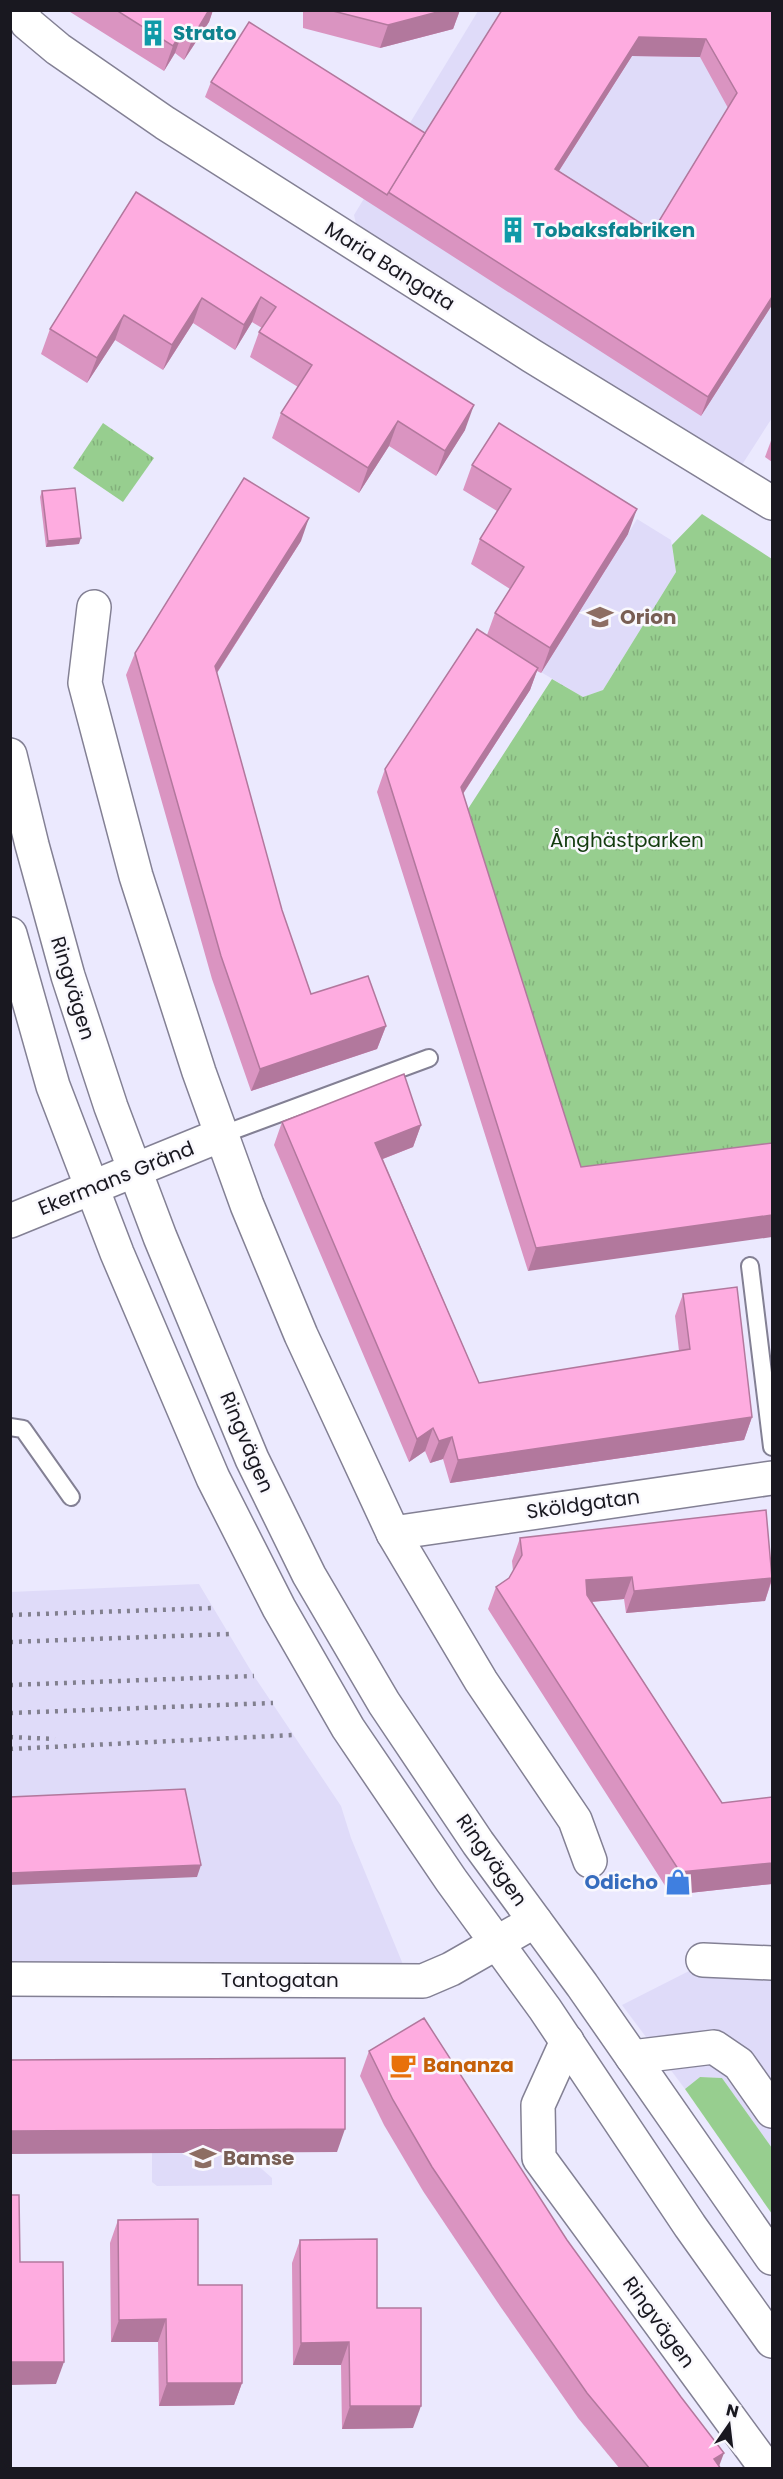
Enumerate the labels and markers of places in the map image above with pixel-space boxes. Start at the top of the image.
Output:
building icon: Strato [138,18,168,48]
place label: Strato [173,19,237,47]
building icon: Tobaksfabriken [498,215,528,245]
place label: Tobaksfabriken [533,216,695,244]
school or university icon: Orion [585,602,615,632]
place label: Orion [620,603,676,631]
shop icon: Odicho [663,1867,693,1897]
place label: Odicho [584,1868,658,1896]
cafe icon: Bananza [388,2050,418,2080]
place label: Bananza [423,2051,514,2079]
school or university icon: Bamse [188,2143,218,2173]
place label: Bamse [223,2144,294,2172]

